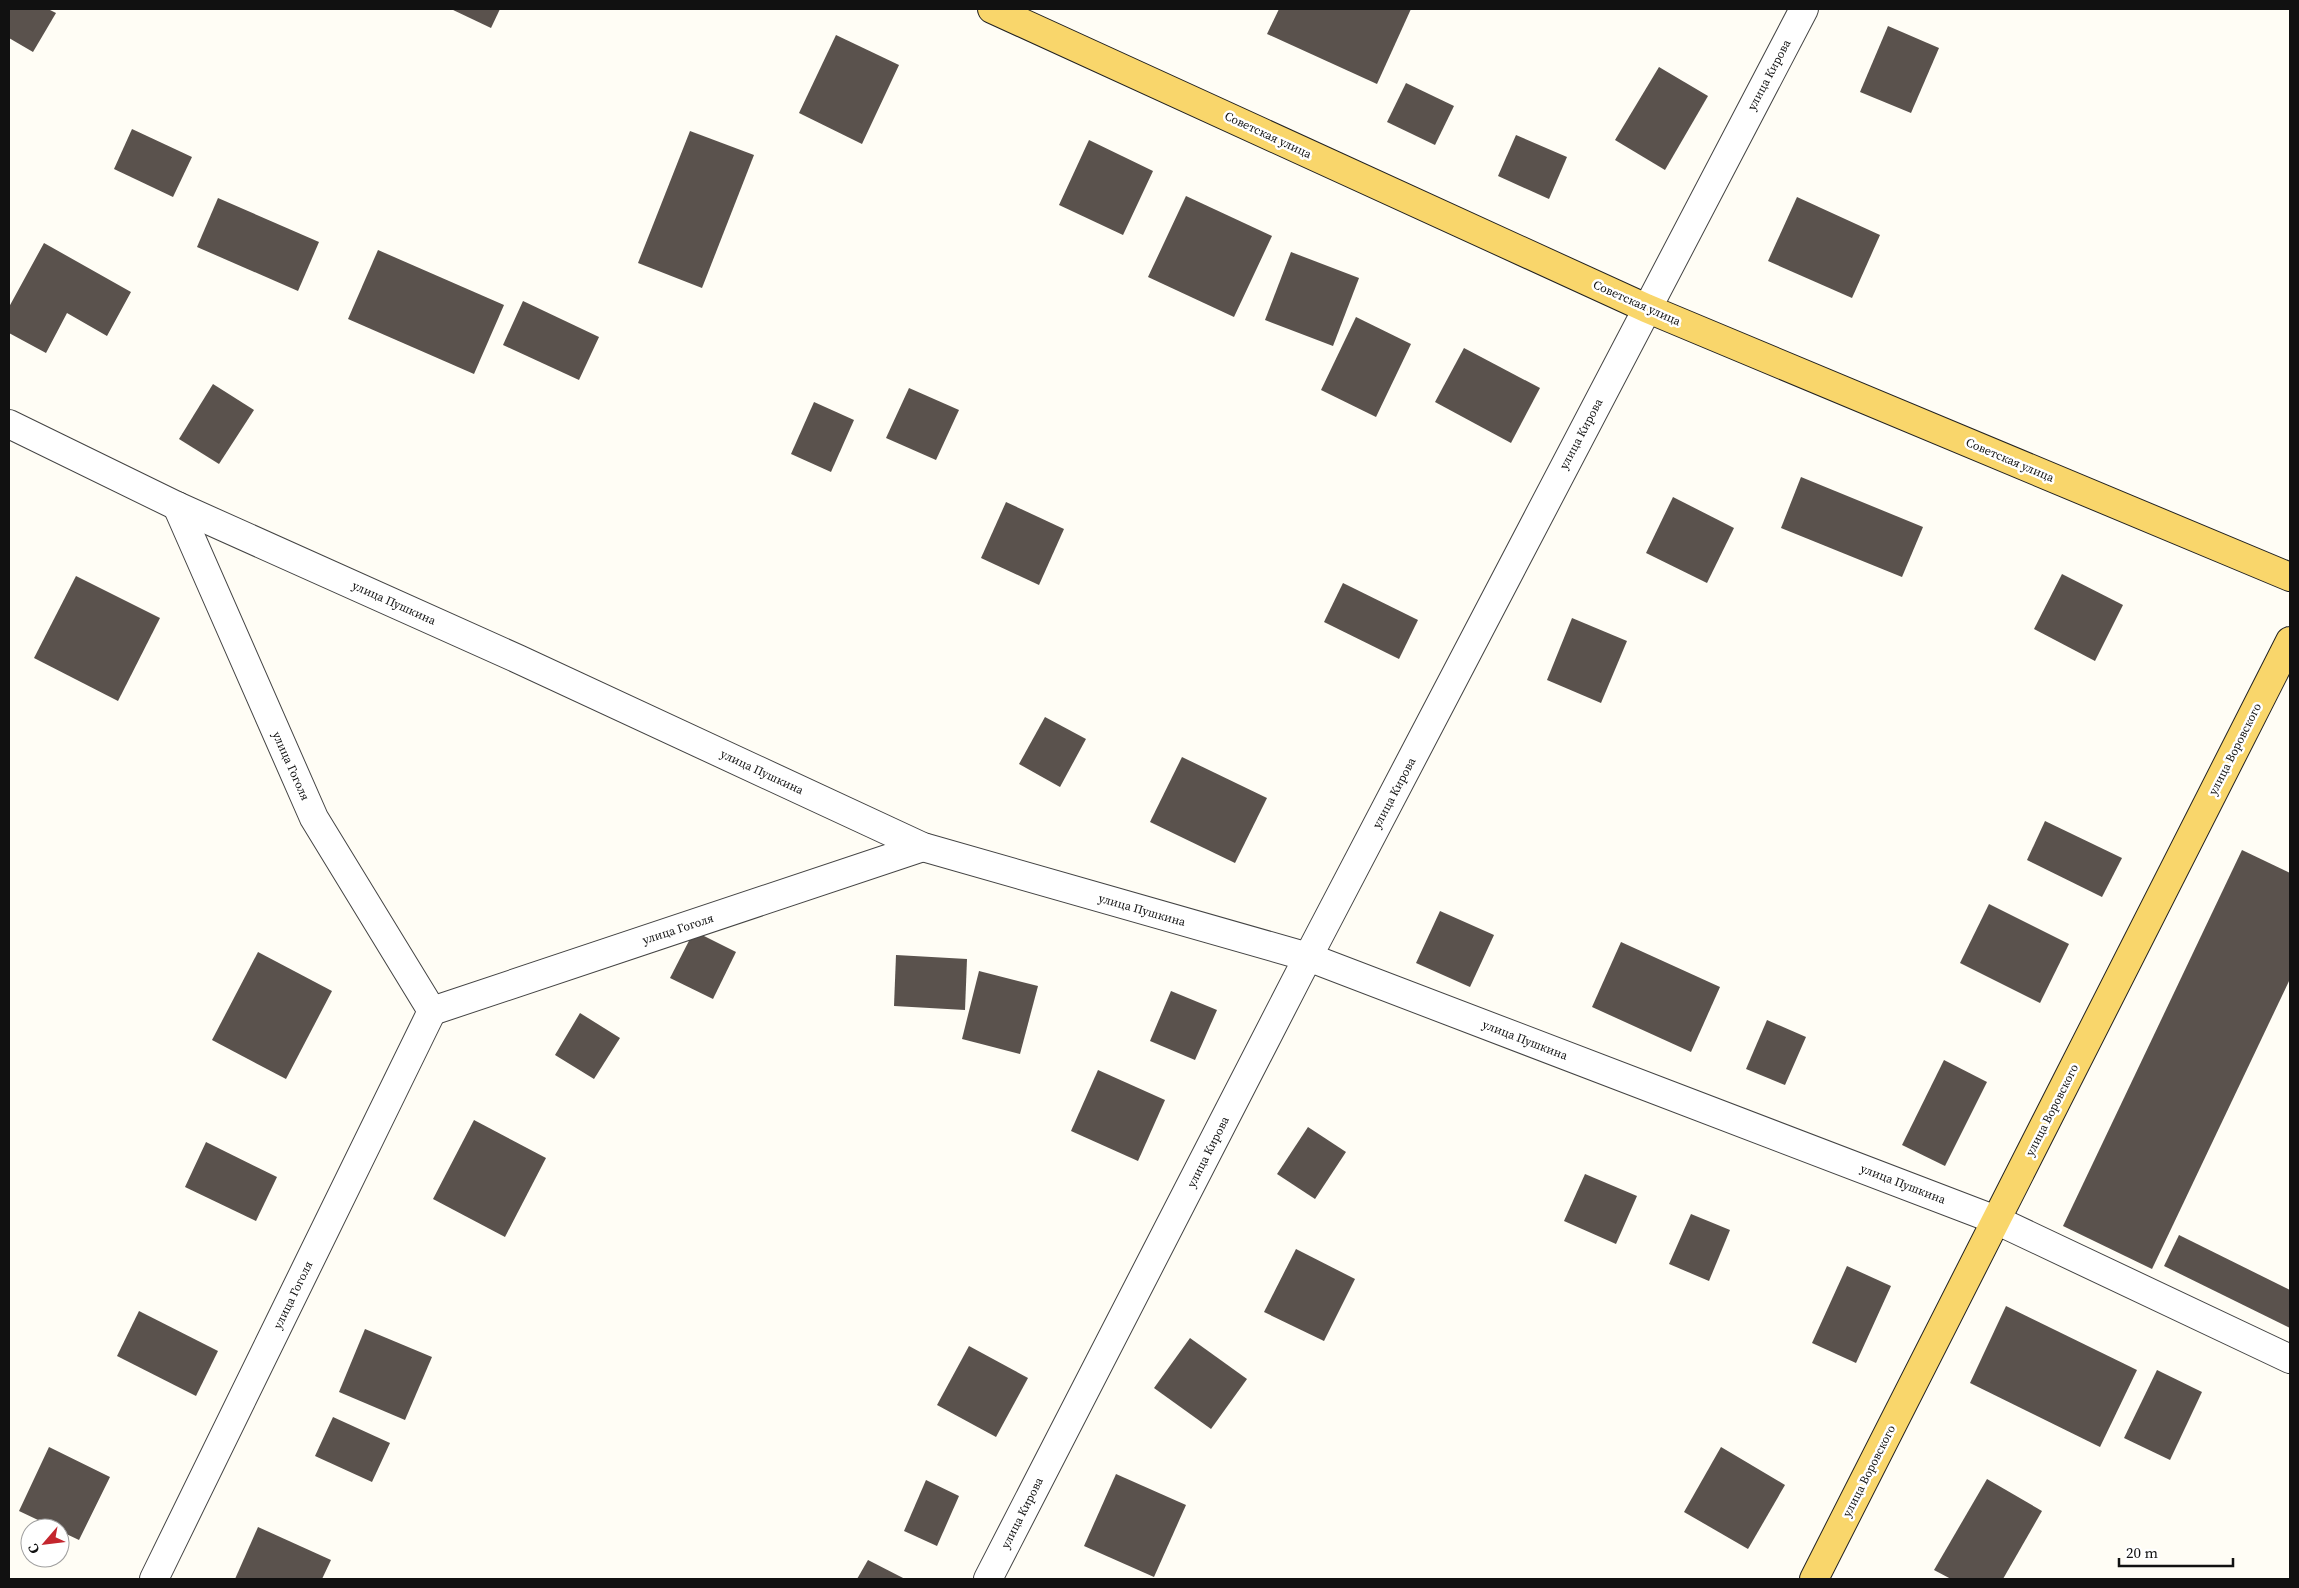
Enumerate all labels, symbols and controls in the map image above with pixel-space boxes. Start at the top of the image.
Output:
street label: улица Кирова [1744,36,1795,113]
street label: Советская улица [1222,108,1315,163]
street label: Советская улица [1591,277,1684,330]
street label: улица Кирова [1556,395,1607,472]
street label: Советская улица [1964,434,2057,486]
street label: улица Пушкина [350,577,439,629]
street label: улица Воровского [2205,700,2265,798]
street label: улица Гоголя [269,729,313,803]
street label: улица Пушкина [718,746,807,799]
street label: улица Кирова [1369,754,1420,831]
street label: улица Пушкина [1097,890,1188,930]
street label: улица Гоголя [640,910,716,948]
street label: улица Пушкина [1480,1016,1571,1064]
street label: улица Воровского [2022,1061,2082,1159]
street label: улица Кирова [1183,1113,1233,1190]
street label: улица Пушкина [1858,1160,1949,1208]
street label: улица Гоголя [270,1258,316,1332]
street label: улица Воровского [1839,1422,1899,1520]
street label: улица Кирова [997,1474,1047,1551]
north arrow [20,1518,70,1568]
scale bar [2119,1536,2233,1568]
text: С [23,1540,44,1558]
text: 20 m [2126,1542,2158,1563]

